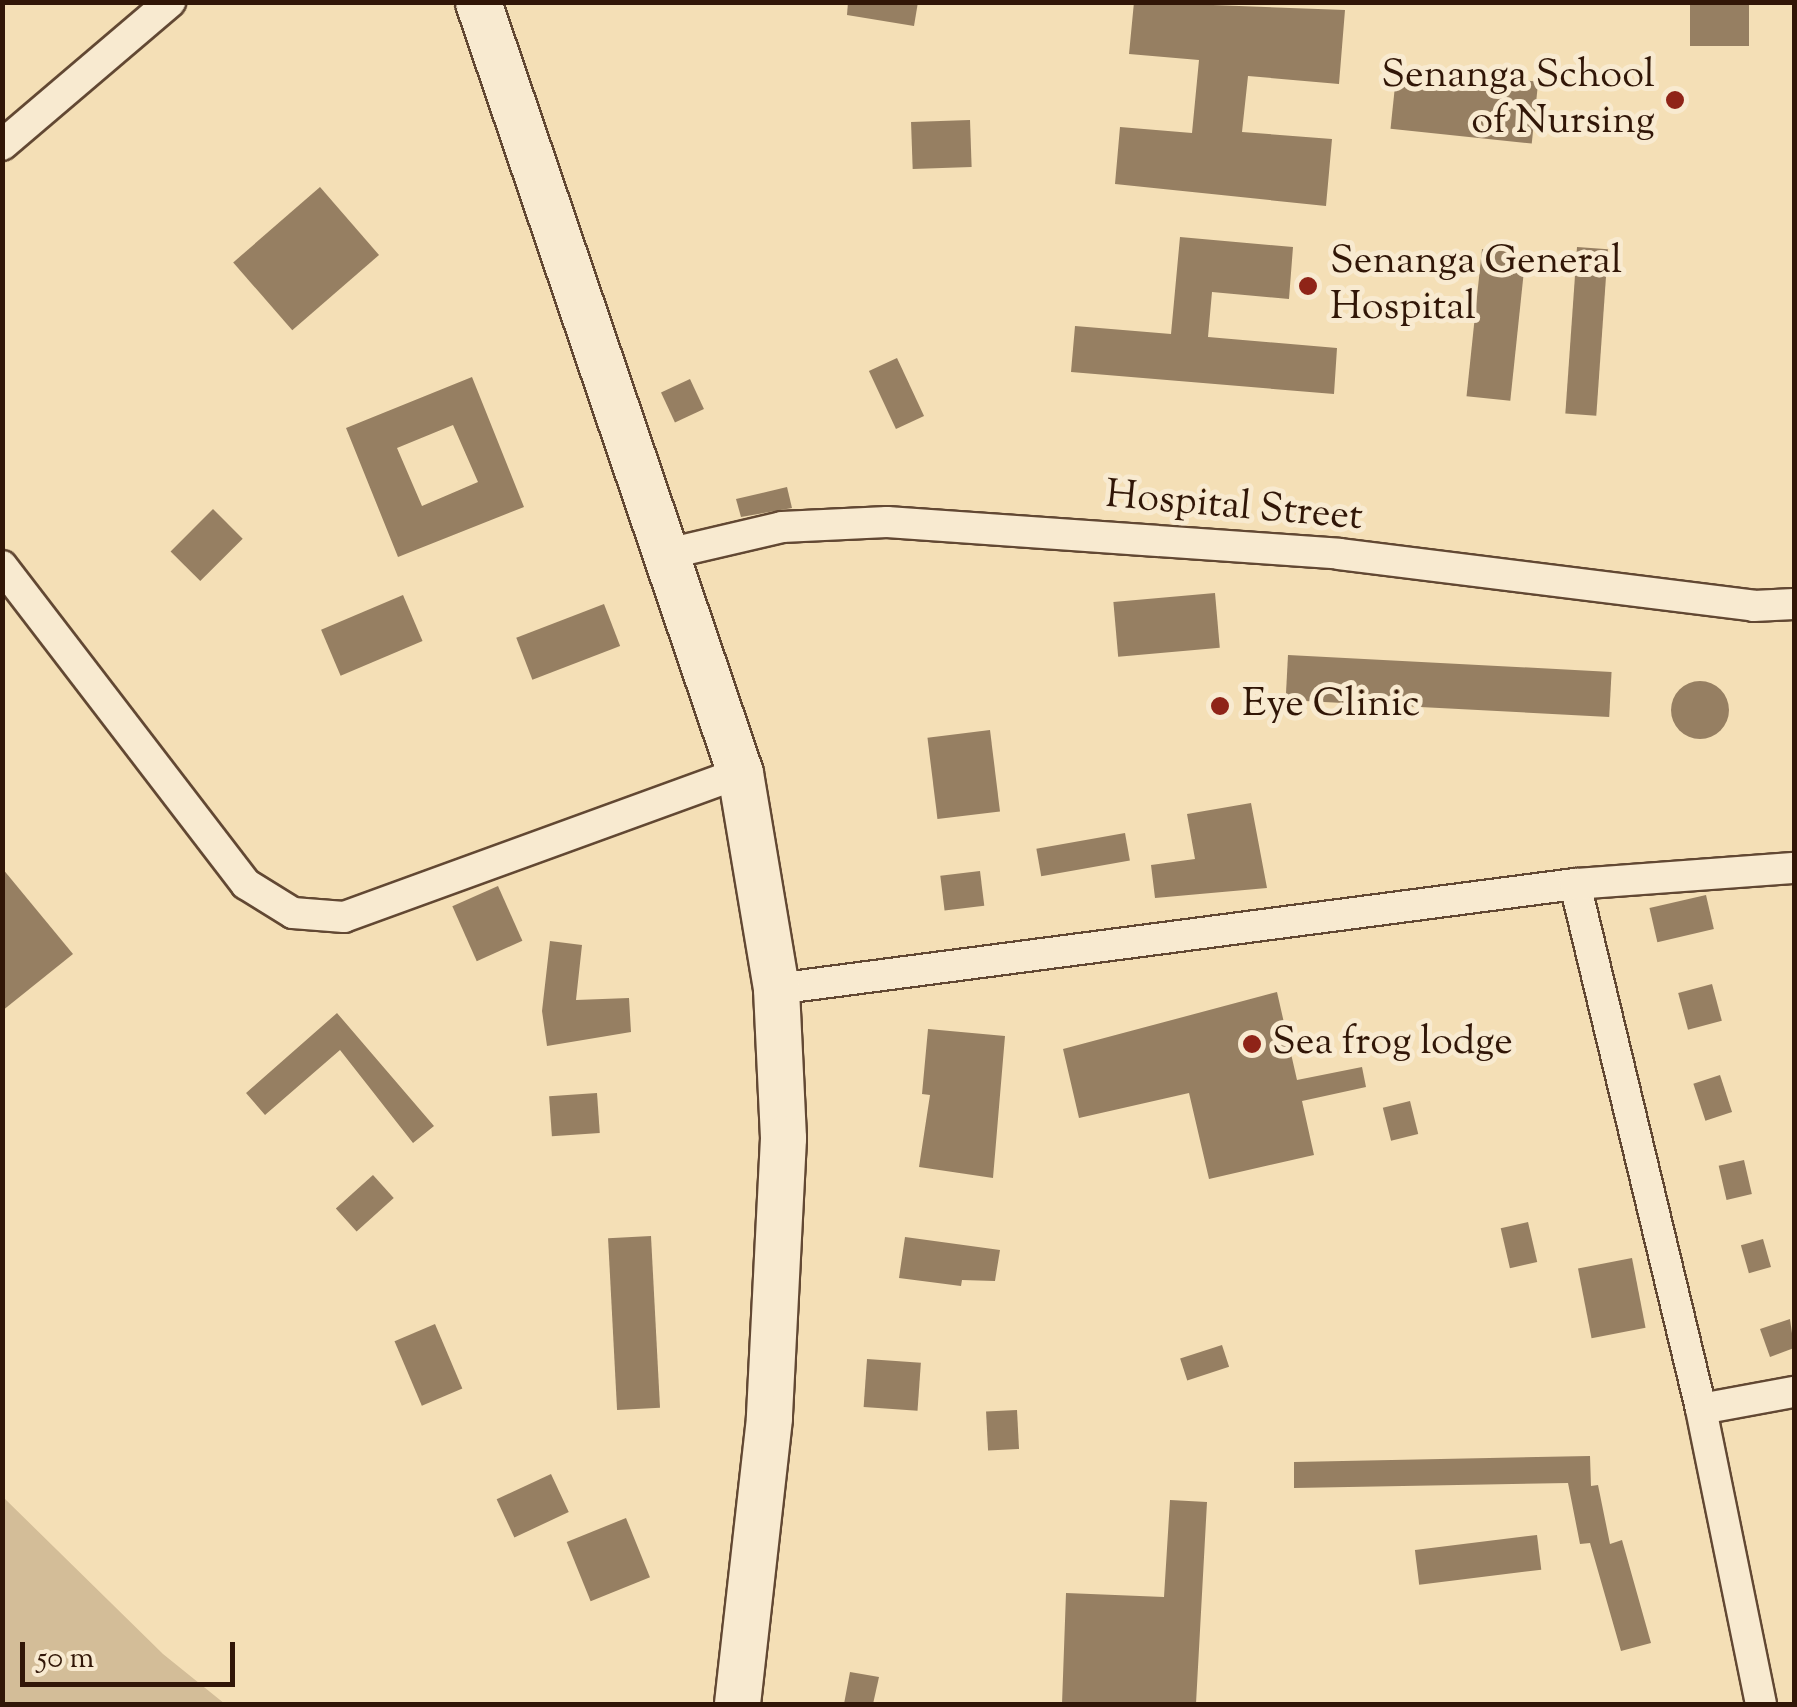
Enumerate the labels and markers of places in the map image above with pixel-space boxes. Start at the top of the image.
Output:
place label: Senanga School of Nursing [1381,53,1655,147]
marker: Senanga School of Nursing [1664,89,1686,111]
place label: Senanga General Hospital [1330,239,1622,333]
marker: Senanga General Hospital [1295,273,1321,299]
place label: Eye Clinic [1242,682,1420,730]
marker: Eye Clinic [1207,693,1233,719]
place label: Sea frog lodge [1272,1020,1513,1068]
marker: Sea frog lodge [1241,1033,1263,1055]

